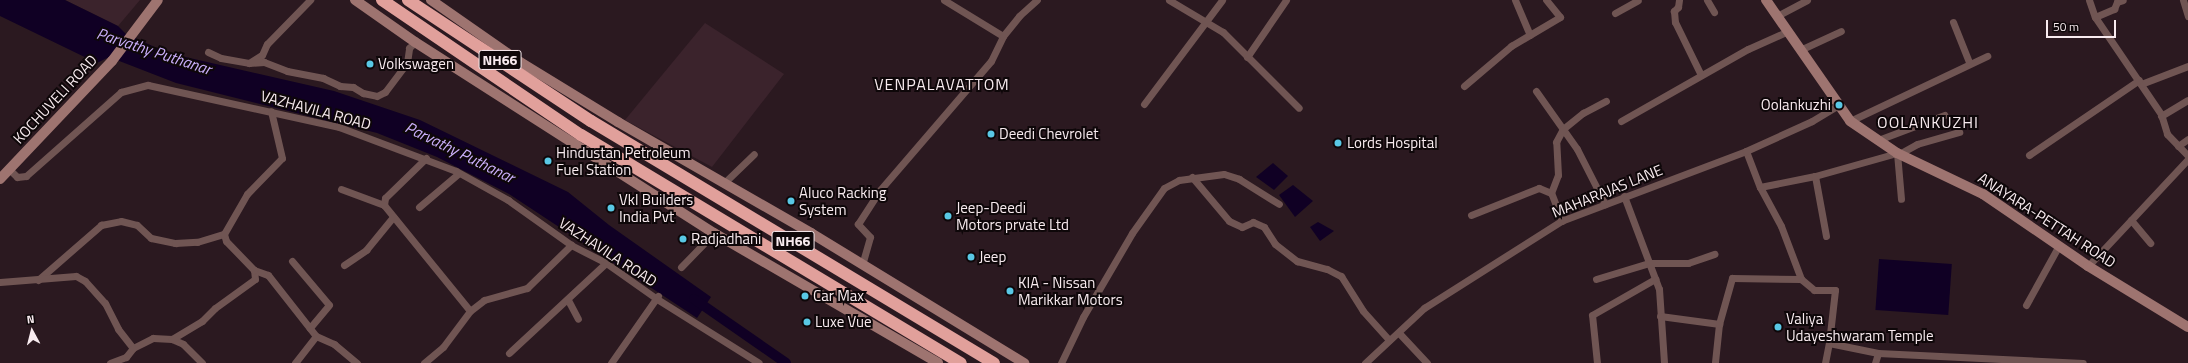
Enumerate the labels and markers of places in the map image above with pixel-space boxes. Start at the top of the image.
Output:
place label: Volkswagen [378,55,454,73]
marker: Volkswagen [365,59,375,69]
place label: Oolankuzhi [1761,96,1831,114]
marker: Oolankuzhi [1834,100,1844,110]
place label: Deedi Chevrolet [999,125,1098,143]
marker: Deedi Chevrolet [986,129,996,139]
place label: Lords Hospital [1347,134,1438,152]
marker: Lords Hospital [1332,137,1344,149]
place label: Hindustan Petroleum Fuel Station [556,143,691,178]
marker: Hindustan Petroleum Fuel Station [543,156,553,166]
place label: Aluco Racking System [799,183,887,218]
place label: Vkl Builders India Pvt [619,190,693,225]
marker: Aluco Racking System [786,196,796,206]
place label: Jeep-Deedi Motors prvate Ltd [956,198,1069,233]
marker: Vkl Builders India Pvt [606,203,616,213]
marker: Jeep-Deedi Motors prvate Ltd [943,211,953,221]
place label: Radjadhani [691,230,761,248]
marker: Radjadhani [678,234,688,244]
place label: Jeep [979,248,1006,266]
marker: Jeep [966,252,976,262]
place label: KIA - Nissan Marikkar Motors [1018,273,1123,308]
marker: KIA - Nissan Marikkar Motors [1005,286,1015,296]
place label: Car Max [813,287,864,305]
marker: Car Max [800,291,810,301]
place label: Valiya Udayeshwaram Temple [1786,309,1934,344]
place label: Luxe Vue [815,313,871,331]
marker: Luxe Vue [802,317,812,327]
marker: Valiya Udayeshwaram Temple [1773,322,1783,332]

